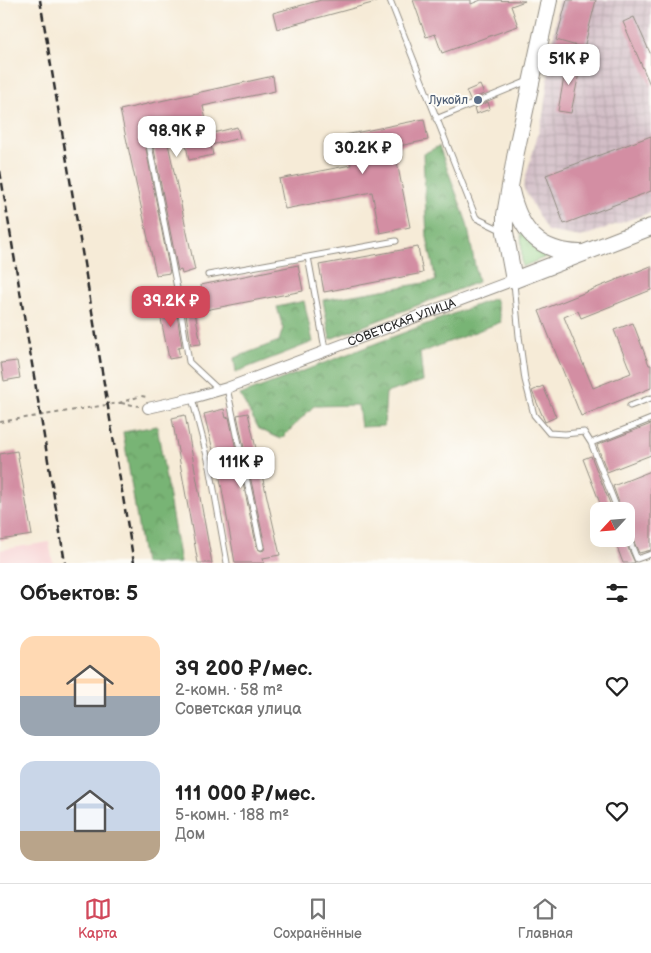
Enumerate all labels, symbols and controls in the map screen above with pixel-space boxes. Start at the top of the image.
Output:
pin: 51K ₽ [534,44,604,86]
text: 51K ₽ [549,50,589,69]
place label: Лукойл [428,93,468,108]
marker: Лукойл [472,94,484,106]
pin: 98.9K ₽ [131,116,223,158]
text: 98.9K ₽ [149,122,205,141]
pin: 30.2K ₽ [317,132,409,175]
text: 30.2K ₽ [335,139,391,158]
pin: 39.2K ₽ [125,286,217,328]
text: 39.2K ₽ [143,292,199,311]
street label: СОВЕТСКАЯ УЛИЦА [346,295,458,350]
pin: 111K ₽ [200,446,282,489]
text: 111K ₽ [219,453,263,472]
north arrow [590,502,635,548]
map controls [590,502,635,547]
icon: filters [603,579,631,607]
text: Объектов: 5 [20,581,138,606]
icon: home [60,656,120,716]
text: 39 200 ₽/мес. [175,656,313,681]
icon: heart [603,672,631,700]
text: 2-комн. · 58 m² [175,681,283,700]
text: Советская улица [175,700,302,719]
icon: home [60,781,120,841]
text: 111 000 ₽/мес. [175,781,315,806]
icon: heart [603,797,631,825]
text: 5-комн. · 188 m² [175,806,289,825]
text: Дом [175,825,205,844]
tab: Карта [78,895,117,942]
tab: Сохранённые [273,895,362,942]
tab: Главная [518,895,573,942]

